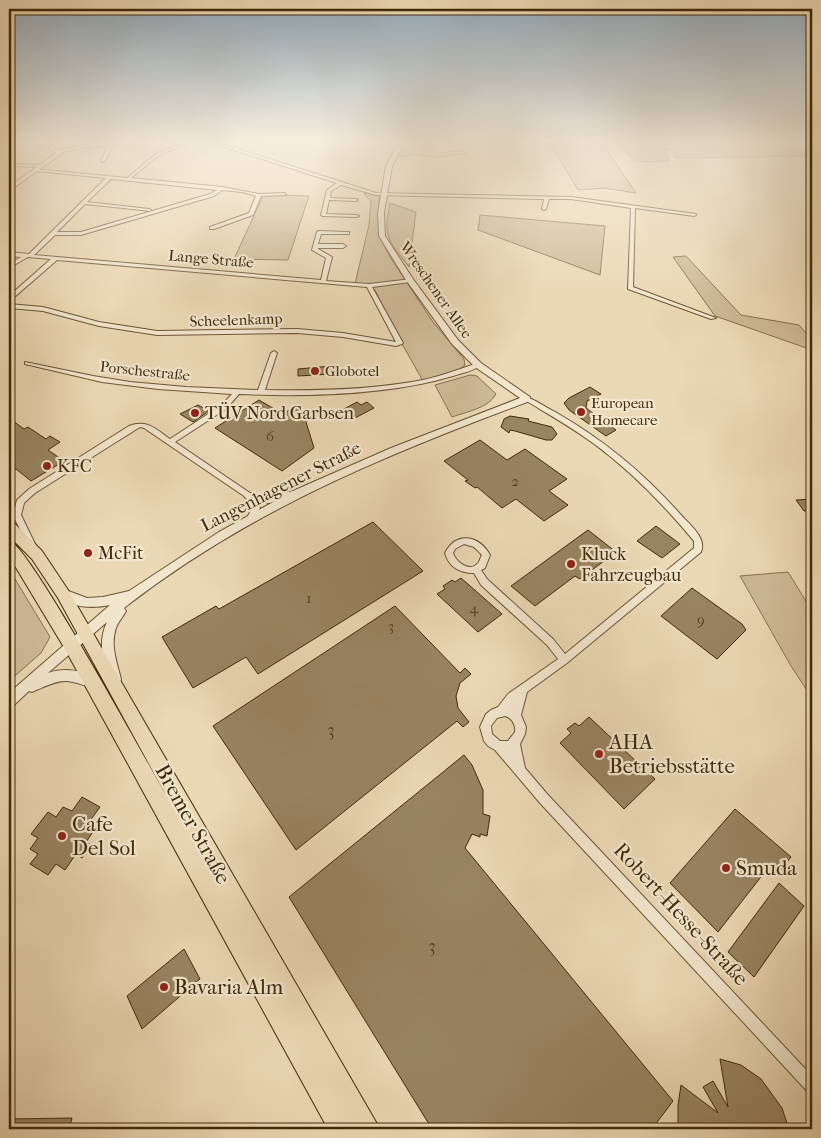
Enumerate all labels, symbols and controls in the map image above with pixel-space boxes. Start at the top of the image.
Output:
street label: Wreschener Allee [395,237,476,342]
street label: Lange Straße [168,246,255,272]
street label: Scheelenkamp [189,309,283,331]
street label: Porschestraße [99,357,191,385]
place label: Globotel [325,362,379,380]
marker: Globotel [309,365,321,377]
place label: European Homecare [591,394,658,429]
place label: TÜV Nord Garbsen [205,402,355,424]
marker: European Homecare [575,406,587,418]
marker: TÜV Nord Garbsen [189,407,201,419]
house number: 6 [266,427,275,445]
street label: Langenhagener Straße [197,437,365,537]
place label: KFC [57,456,92,477]
marker: KFC [41,460,53,472]
house number: 2 [511,472,519,490]
place label: McFit [98,543,144,564]
place label: Kluck Fahrzeugbau [581,544,681,586]
marker: McFit [82,547,94,559]
marker: Kluck Fahrzeugbau [565,558,577,570]
house number: 1 [306,589,312,607]
house number: 4 [470,599,480,617]
house number: 9 [697,611,705,629]
house number: 3 [388,617,394,635]
house number: 3 [327,720,335,741]
place label: AHA Betriebsstätte [608,730,735,778]
marker: AHA Betriebsstätte [593,748,605,760]
street label: Bremer Straße [150,760,236,888]
place label: Cafe Del Sol [72,812,136,860]
marker: Cafe Del Sol [56,830,68,842]
street label: Robert-Hesse-Straße [609,838,753,990]
place label: Smuda [736,856,797,880]
marker: Smuda [720,862,732,874]
house number: 3 [428,936,436,957]
place label: Bavaria Alm [174,975,284,999]
marker: Bavaria Alm [158,981,170,993]

